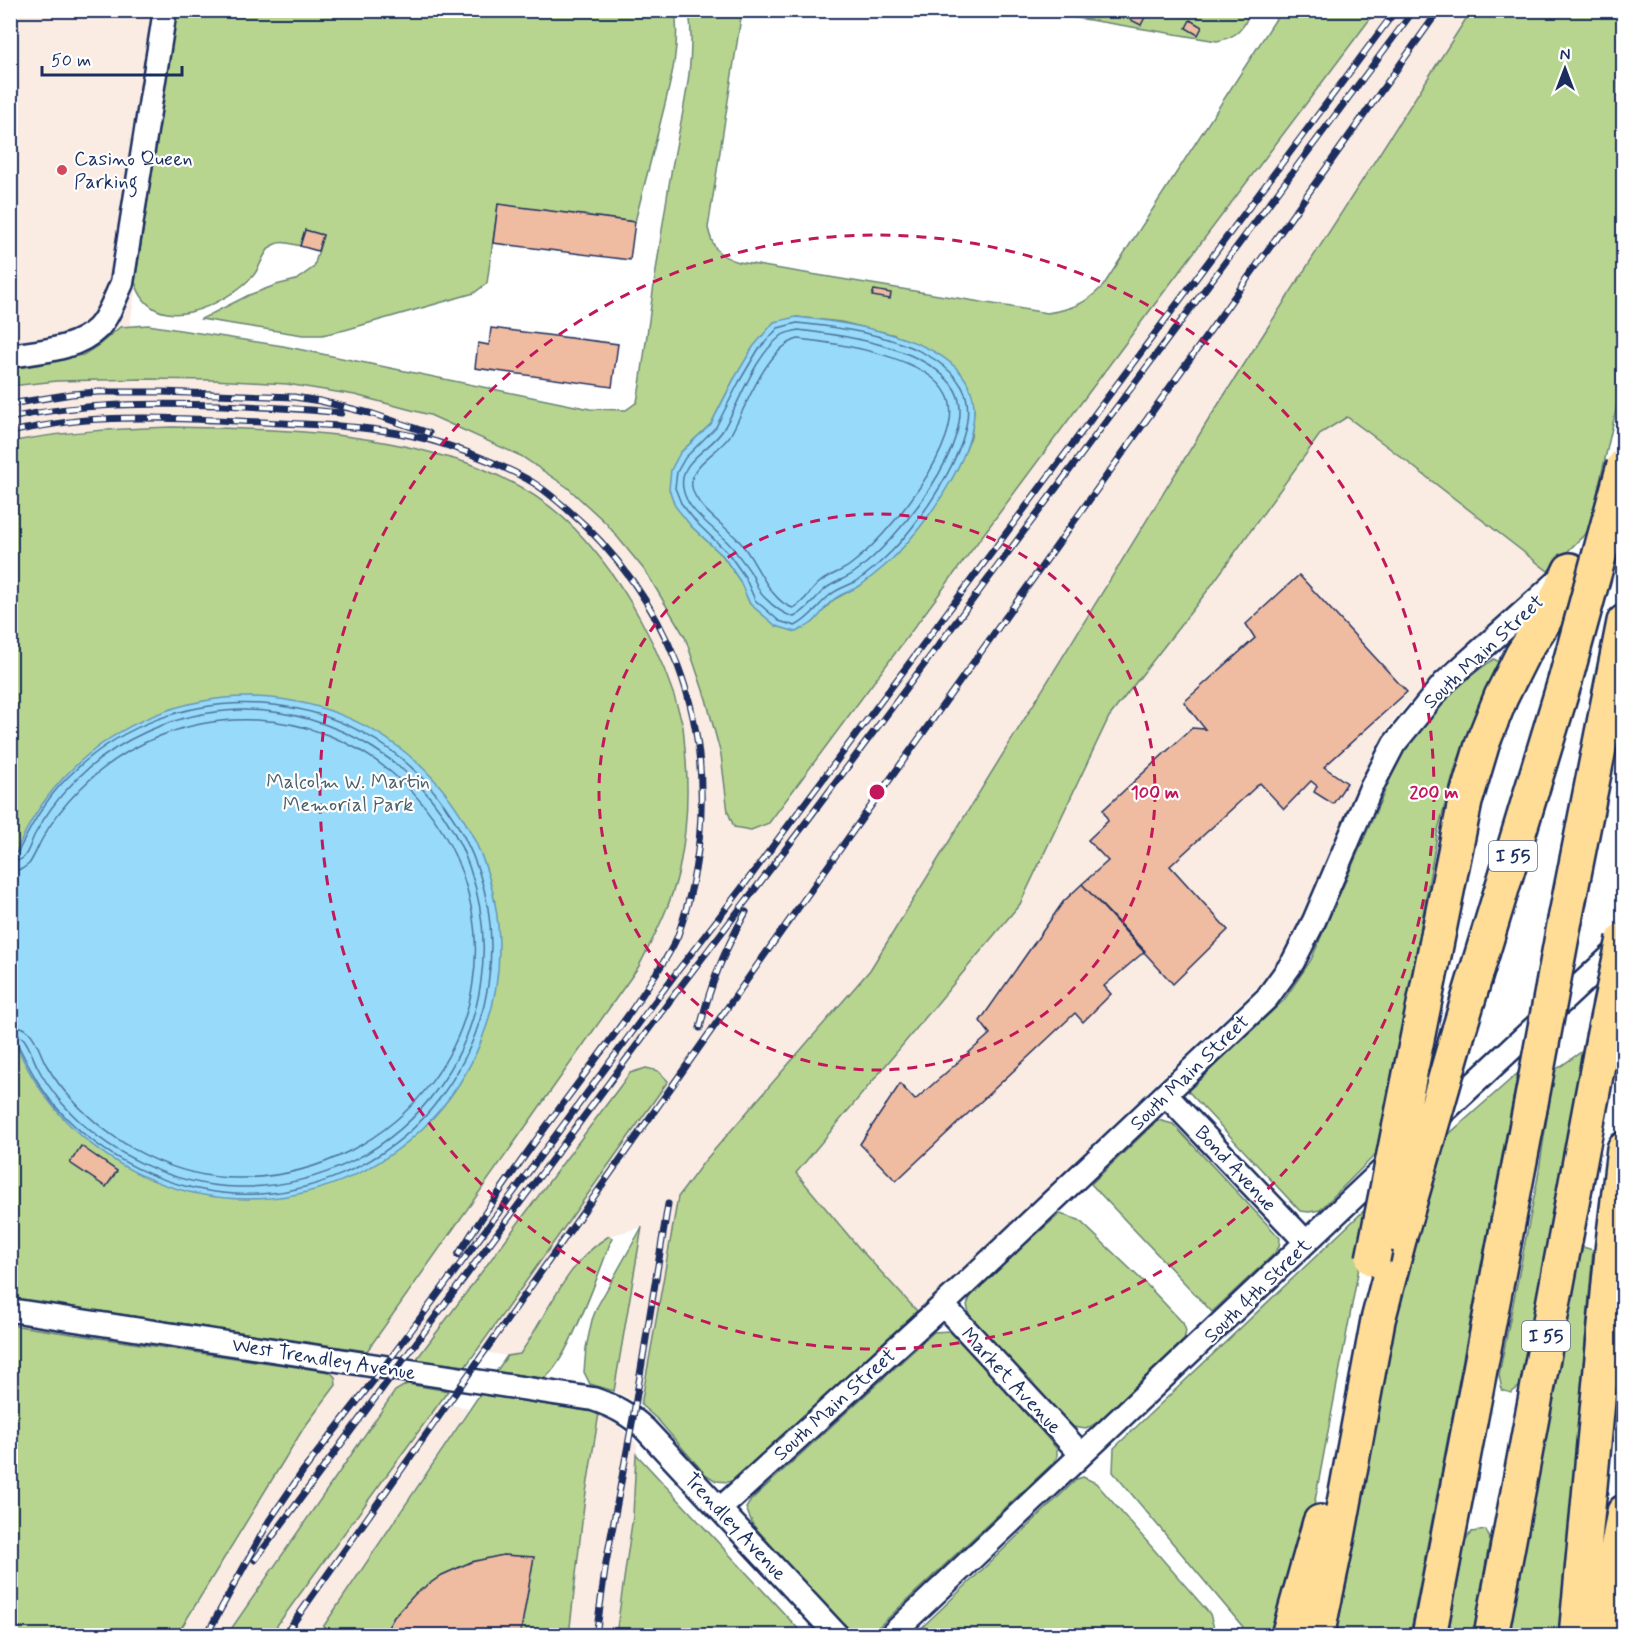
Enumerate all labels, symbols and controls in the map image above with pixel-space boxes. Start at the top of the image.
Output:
scale bar [42,39,182,77]
north arrow [1535,39,1595,99]
text: N [1560,45,1570,66]
text: 50 m [51,49,91,73]
place label: Casino Queen Parking [74,146,193,198]
marker: Casino Queen Parking [55,163,69,177]
street label: South Main Street [1418,589,1550,715]
park label: Malcolm W. Martin Memorial Park [266,769,430,819]
text: 100 m [1131,781,1179,805]
text: 200 m [1409,781,1459,805]
centre of rings [867,782,887,802]
road number: I 55 [1489,841,1537,871]
street label: South Main Street [1124,1009,1256,1137]
street label: Bond Avenue [1188,1120,1282,1218]
street label: South 4th Street [1198,1233,1318,1349]
road number: I 55 [1522,1321,1570,1351]
street label: Market Avenue [954,1322,1067,1440]
street label: West Trendley Avenue [230,1332,418,1387]
street label: South Main Street [768,1343,902,1467]
street label: Trendley Avenue [678,1467,792,1587]

